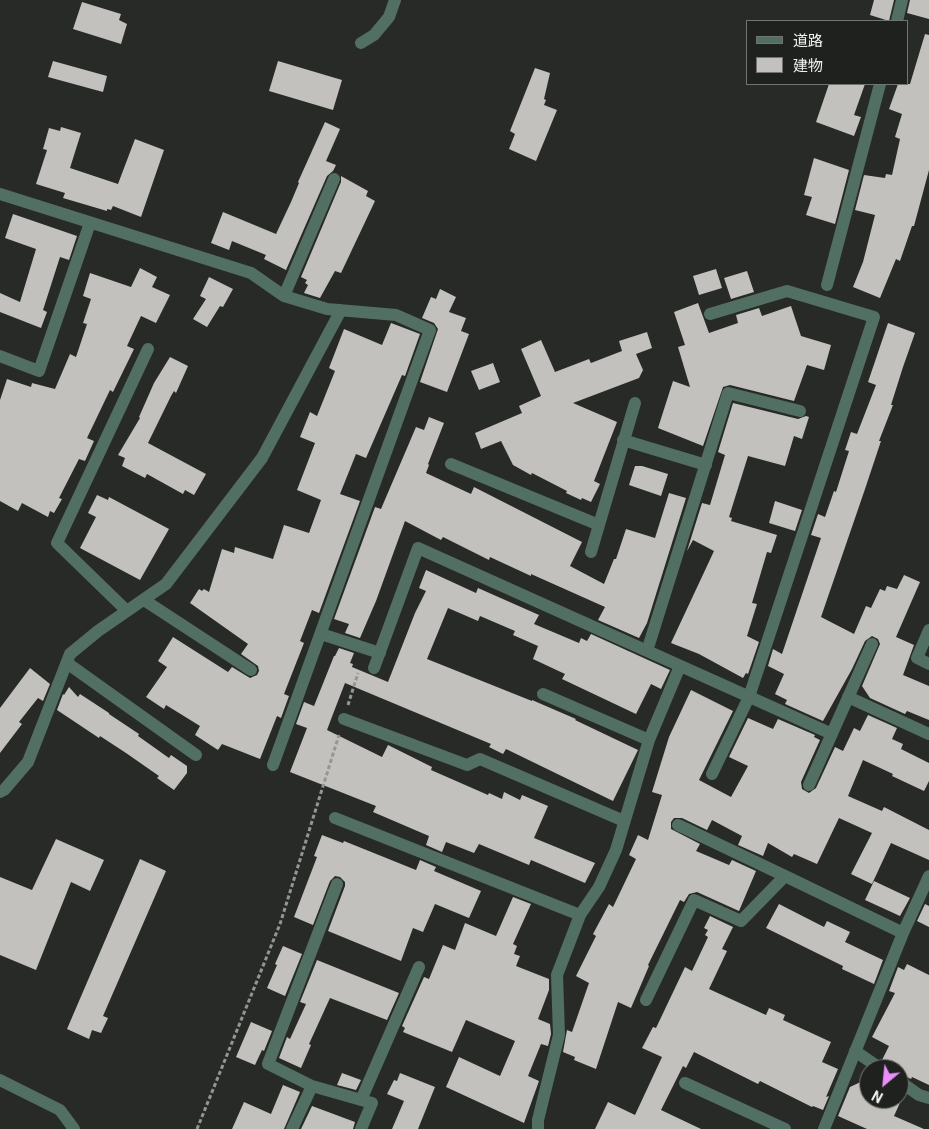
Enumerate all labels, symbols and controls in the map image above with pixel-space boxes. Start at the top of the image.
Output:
legend [746,20,909,85]
text: 道路 [793,32,823,50]
text: 建物 [793,57,823,75]
north arrow [859,1059,909,1109]
text: N [869,1087,886,1106]

